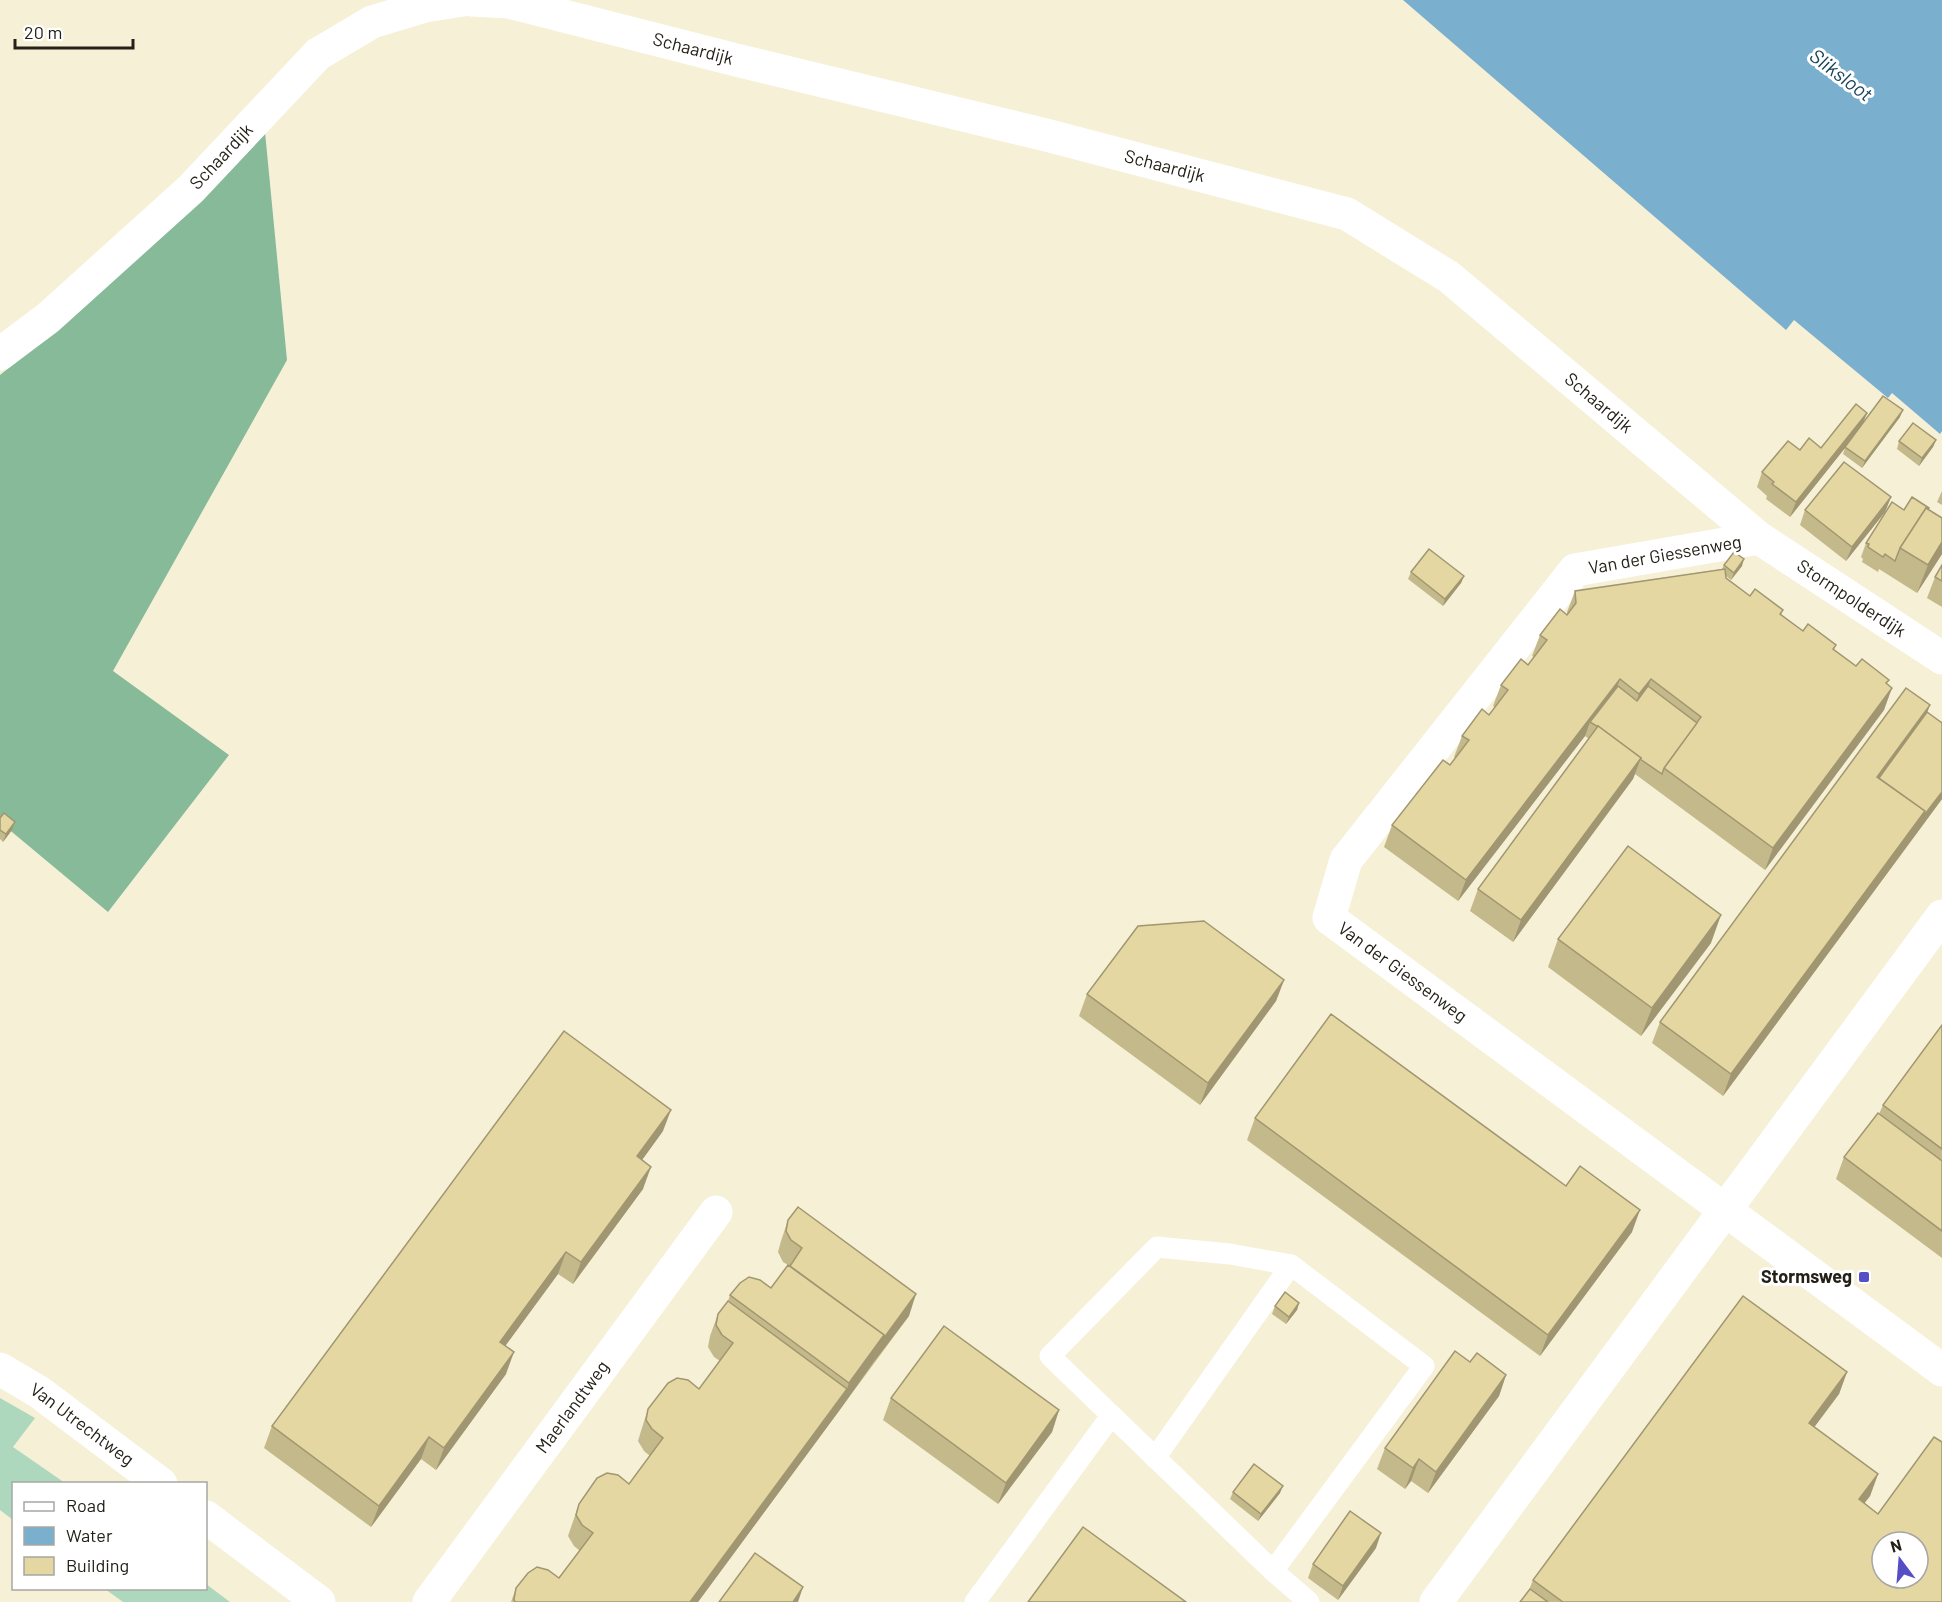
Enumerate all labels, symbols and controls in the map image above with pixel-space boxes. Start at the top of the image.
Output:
scale bar [15,12,134,50]
text: 20 m [24,21,62,43]
street label: Schaardijk [651,27,736,69]
water label: Sliksloot [1806,43,1878,106]
street label: Schaardijk [184,118,257,193]
street label: Schaardijk [1122,144,1208,186]
street label: Schaardijk [1561,367,1638,437]
street label: Van der Giessenweg [1587,530,1743,578]
street label: Stormpolderdijk [1793,554,1910,641]
street label: Van der Giessenweg [1334,916,1472,1026]
place label: Stormsweg [1761,1265,1852,1287]
marker: Stormsweg [1857,1270,1871,1284]
street label: Maerlandtweg [530,1356,613,1457]
street label: Van Utrechtweg [27,1377,139,1470]
legend [12,1482,207,1590]
text: Road [66,1494,106,1516]
text: Water [66,1524,113,1546]
north arrow [1870,1530,1930,1590]
text: N [1888,1535,1903,1556]
text: Building [66,1554,129,1576]

